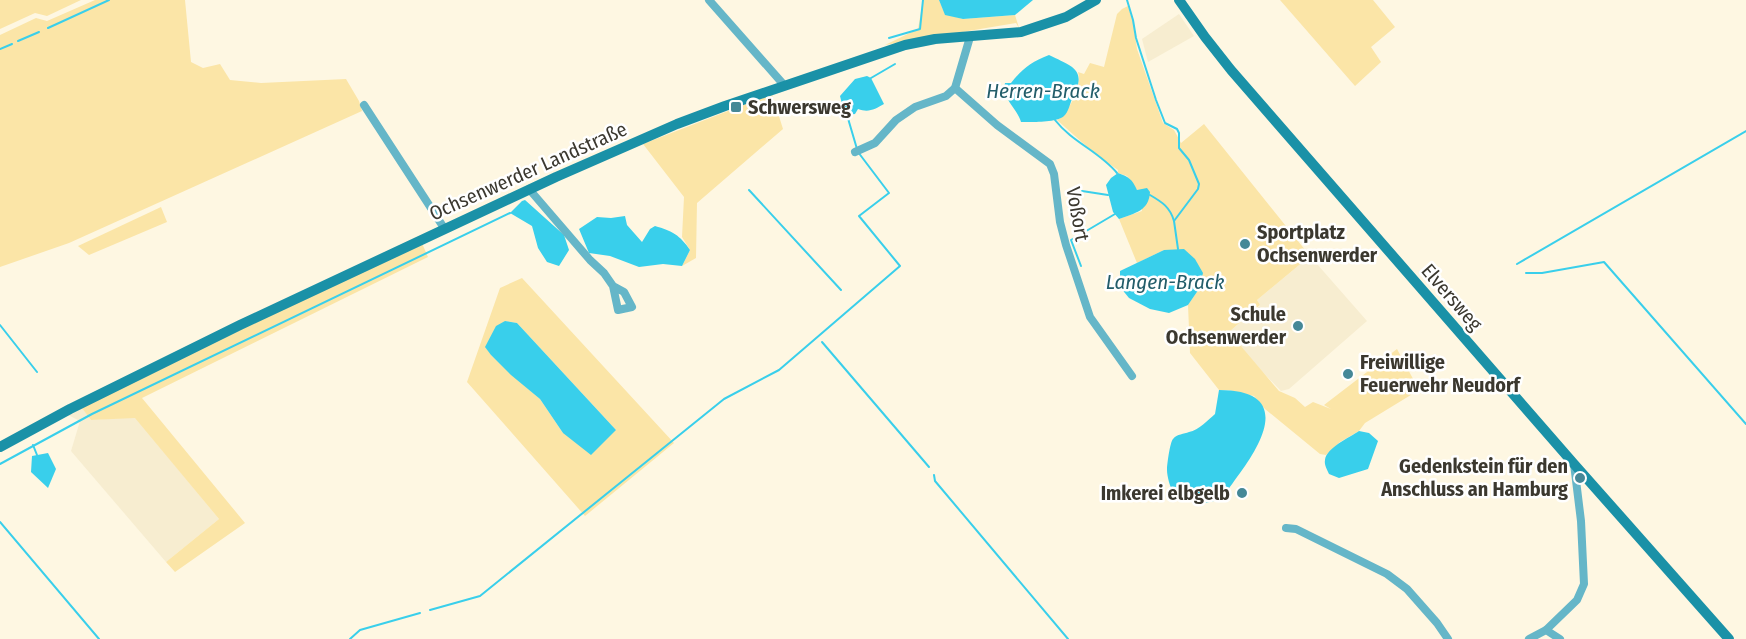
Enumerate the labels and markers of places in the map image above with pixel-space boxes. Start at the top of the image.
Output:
place label: Schwersweg [748,95,851,119]
marker: Schwersweg [729,100,743,114]
place label: Sportplatz Ochsenwerder [1257,220,1378,267]
marker: Sportplatz Ochsenwerder [1238,237,1252,251]
place label: Schule Ochsenwerder [1166,302,1287,349]
marker: Schule Ochsenwerder [1291,319,1305,333]
place label: Freiwillige Feuerwehr Neudorf [1360,350,1521,397]
marker: Freiwillige Feuerwehr Neudorf [1341,367,1355,381]
place label: Gedenkstein für den Anschluss an Hamburg [1380,454,1568,501]
marker: Gedenkstein für den Anschluss an Hamburg [1573,471,1587,485]
place label: Imkerei elbgelb [1101,481,1230,505]
marker: Imkerei elbgelb [1235,486,1249,500]

